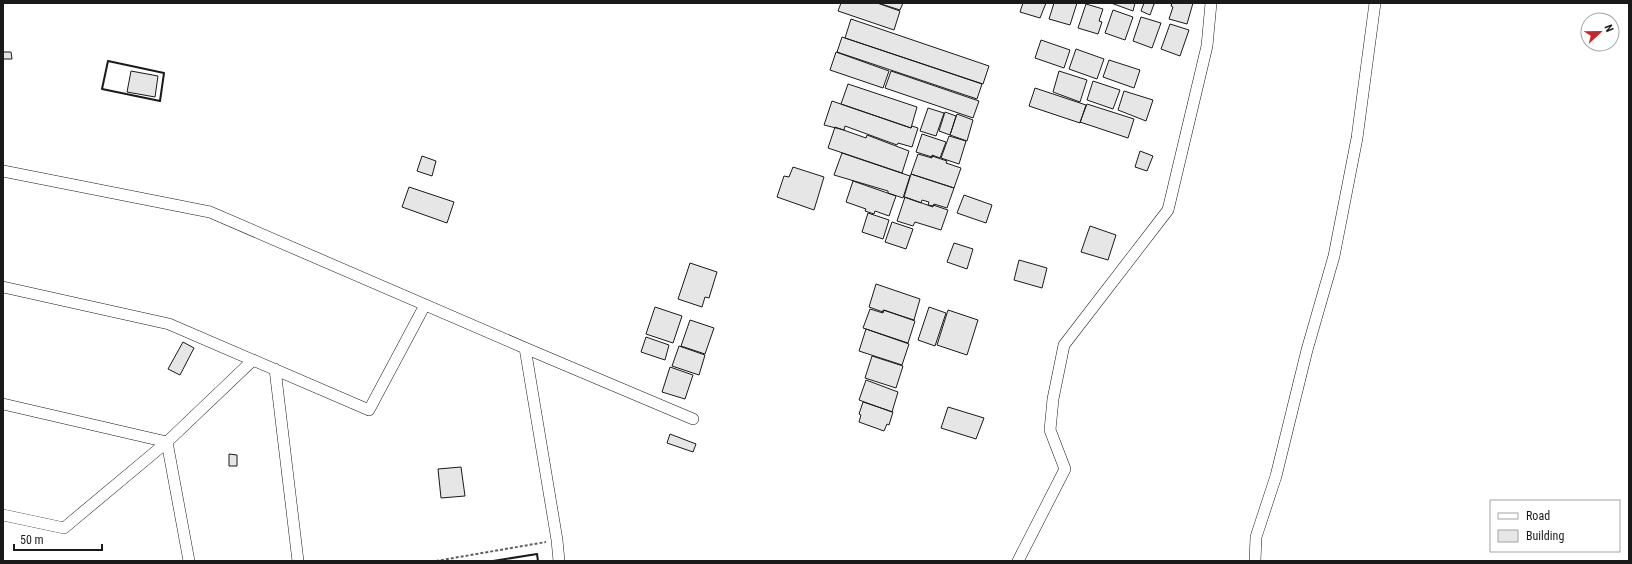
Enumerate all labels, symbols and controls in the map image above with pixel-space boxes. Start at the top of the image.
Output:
north arrow [1580,12,1620,52]
text: N [1602,23,1616,34]
legend [1490,500,1620,552]
text: Road [1526,509,1550,523]
scale bar [14,526,102,552]
text: Building [1526,529,1564,543]
text: 50 m [20,533,44,547]

